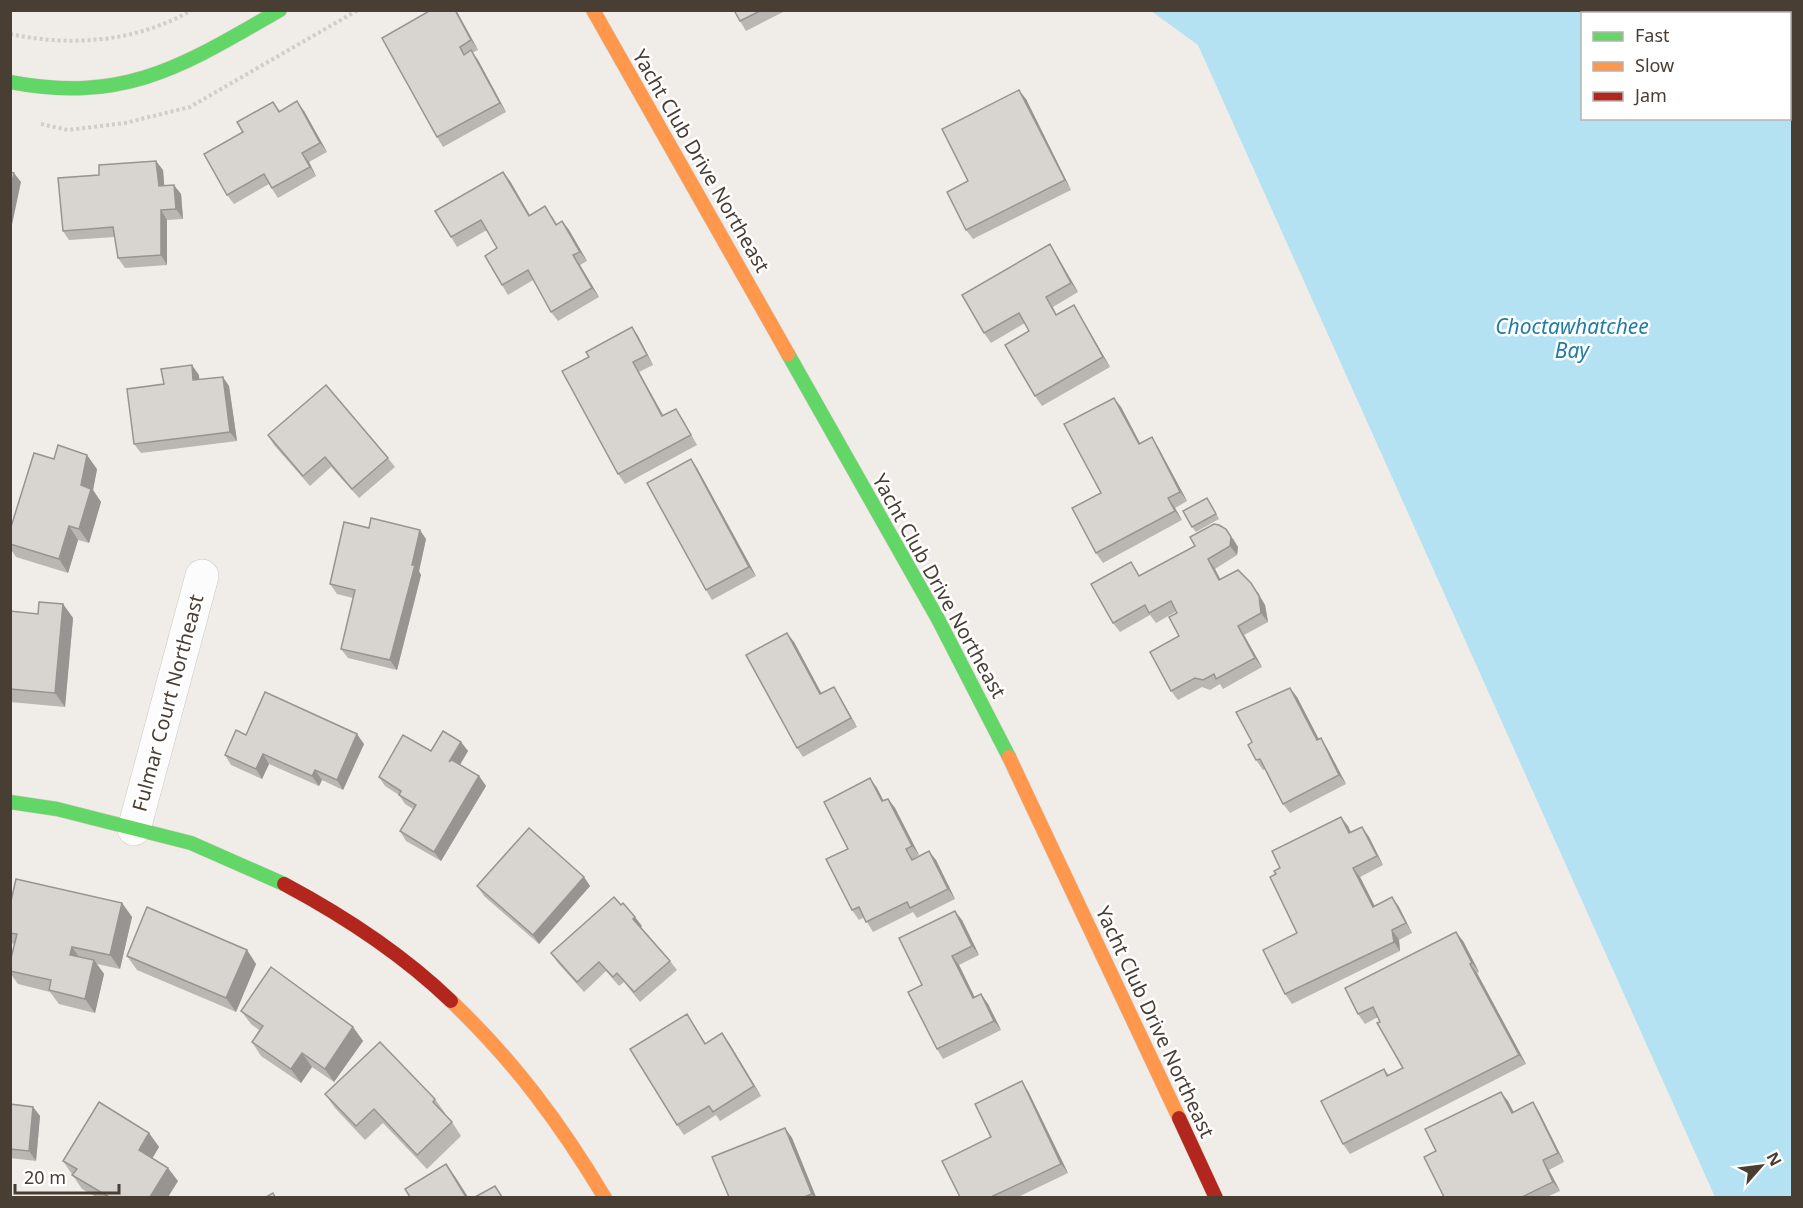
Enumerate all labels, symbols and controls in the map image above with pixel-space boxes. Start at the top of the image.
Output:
legend [1581,12,1791,120]
text: Fast [1635,23,1670,47]
street label: Yacht Club Drive Northeast [627,45,776,277]
text: Slow [1635,53,1674,77]
text: Jam [1633,83,1667,107]
water label: Choctawhatchee Bay [1495,312,1649,364]
street label: Yacht Club Drive Northeast [866,469,1012,703]
street label: Fulmar Court Northeast [126,591,209,814]
street label: Yacht Club Drive Northeast [1090,902,1221,1142]
north arrow [1731,1136,1791,1196]
text: N [1761,1148,1787,1170]
scale bar [15,1157,118,1195]
text: 20 m [24,1165,66,1189]

